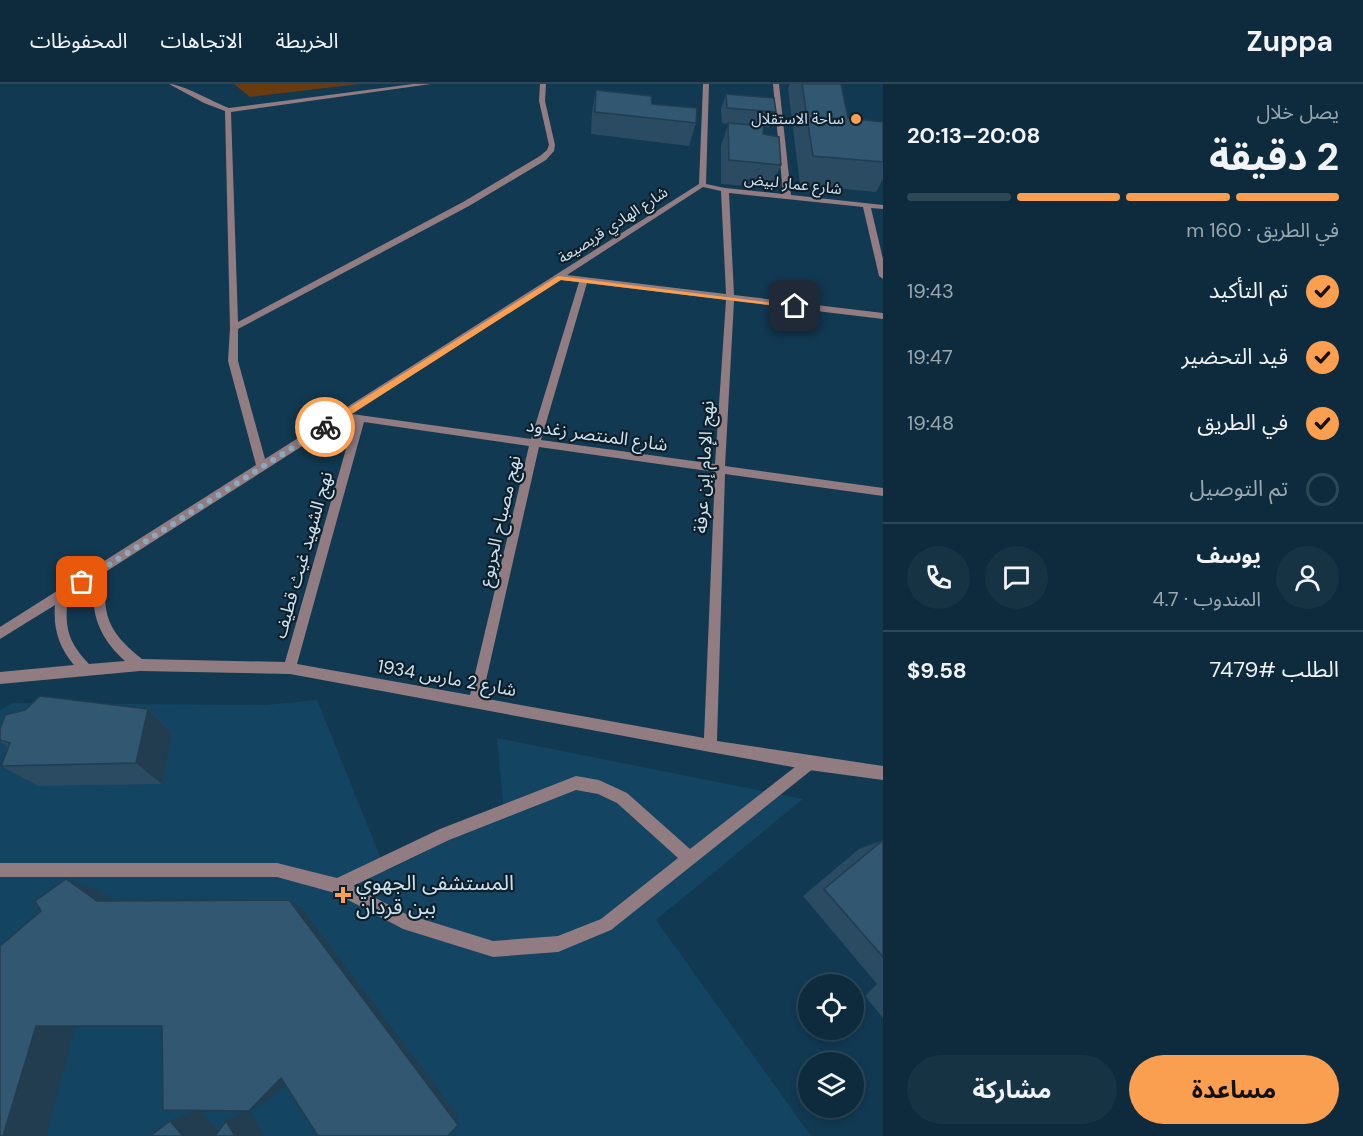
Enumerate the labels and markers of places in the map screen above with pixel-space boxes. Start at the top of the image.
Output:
place label: ساحة الاستقلال [751,109,844,129]
marker: ساحة الاستقلال [849,112,863,126]
pin [769,280,820,331]
pin [56,556,107,607]
place label: المستشفى الجهوي ببن قردان [356,869,514,921]
marker: المستشفى الجهوي ببن قردان [334,886,352,904]

